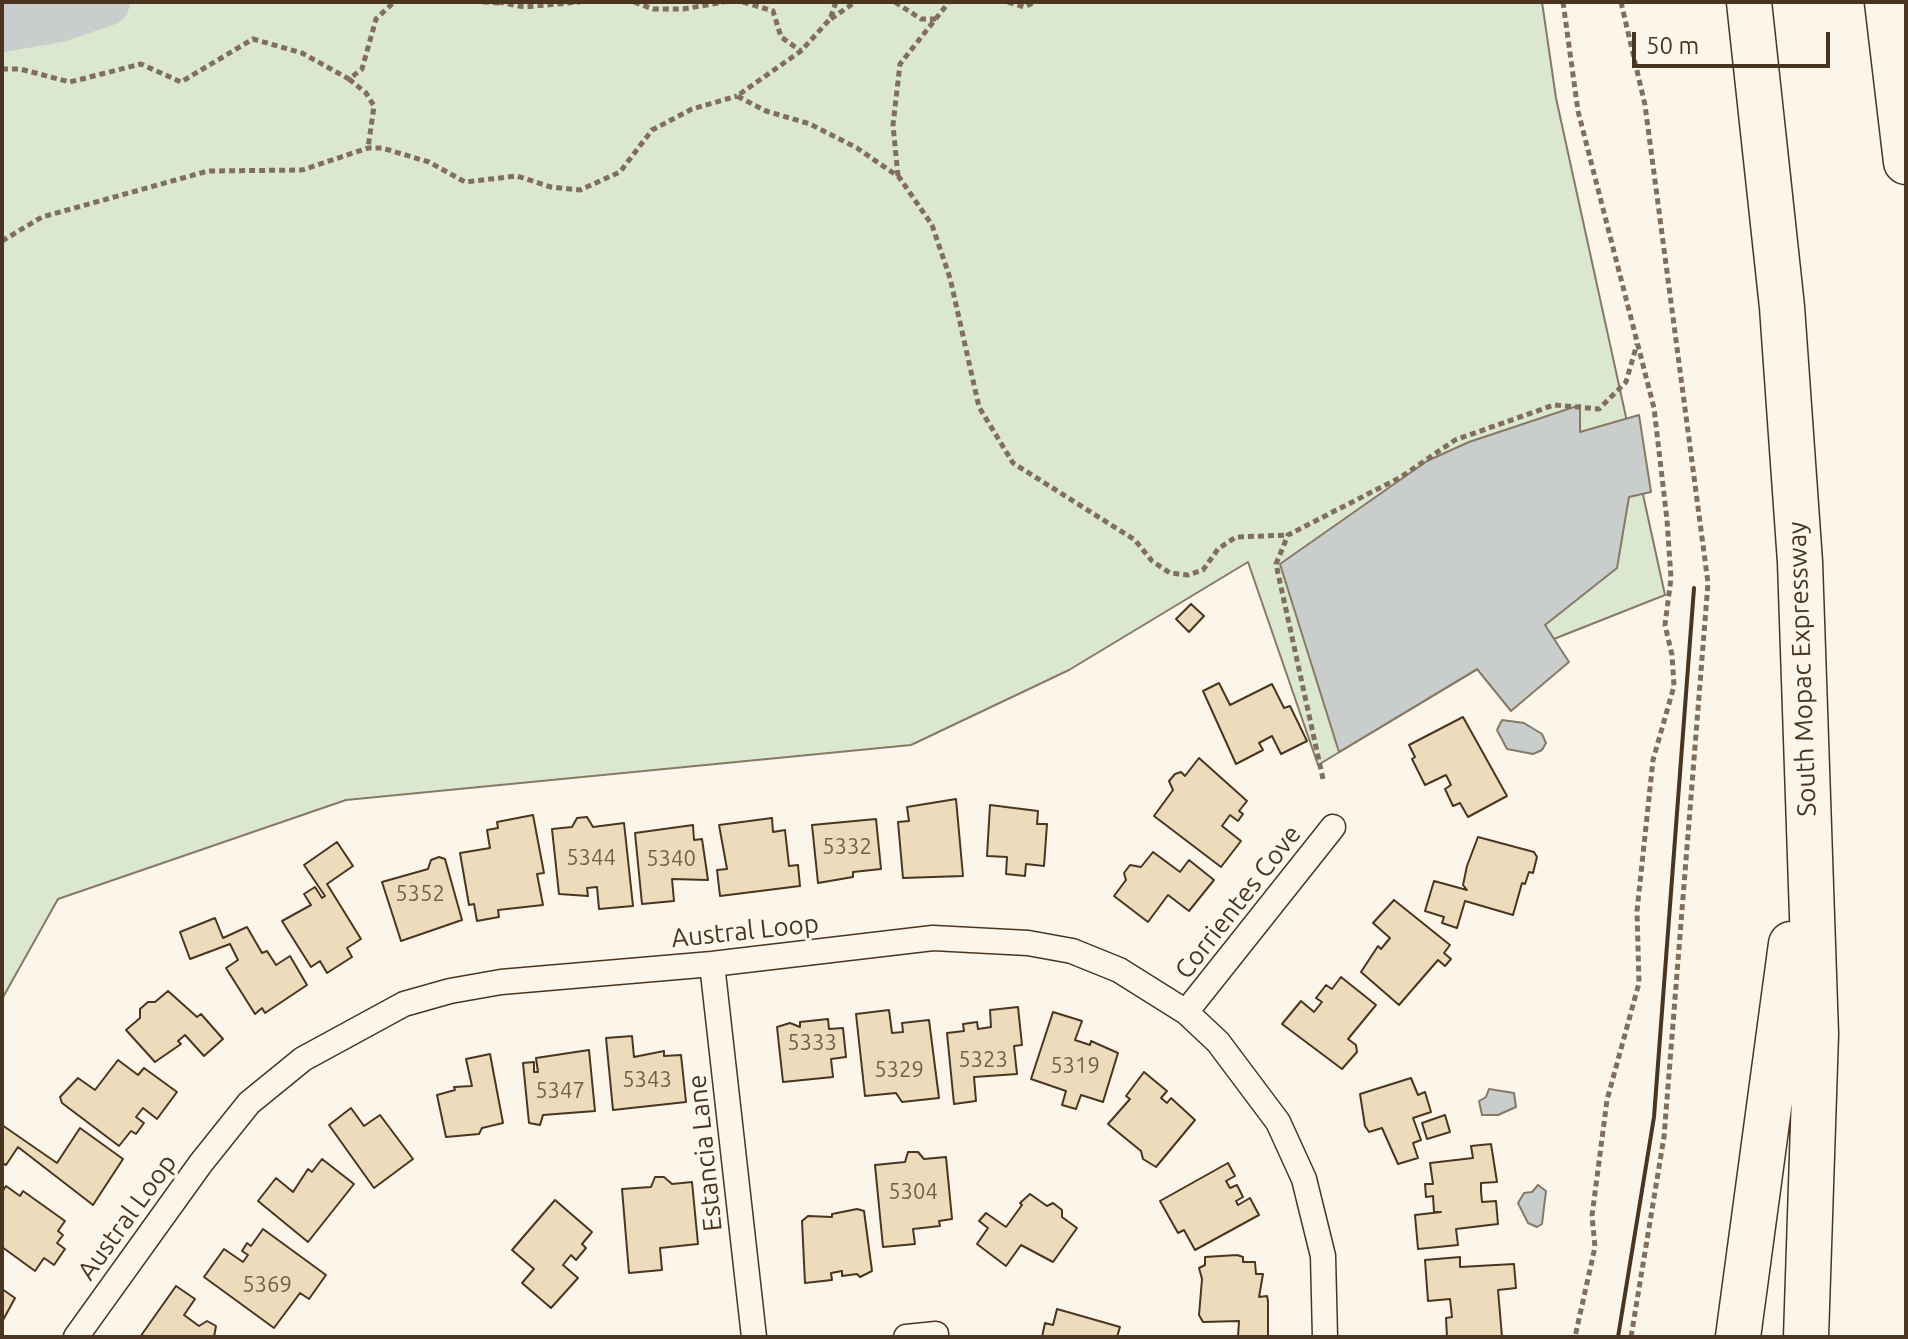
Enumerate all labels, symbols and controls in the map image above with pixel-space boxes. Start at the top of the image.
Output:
scale bar [1636,16,1834,66]
text: 50 m [1646,32,1699,59]
street label: South Mopac Expressway [1781,521,1823,817]
street label: Corrientes Cove [1168,819,1308,985]
house number: 5332 [822,834,872,860]
house number: 5344 [566,845,616,871]
house number: 5340 [646,846,696,872]
house number: 5352 [395,881,445,907]
street label: Austral Loop [670,908,820,954]
house number: 5333 [787,1030,837,1056]
house number: 5323 [958,1047,1008,1073]
house number: 5319 [1050,1053,1100,1079]
house number: 5329 [874,1057,924,1083]
house number: 5343 [622,1067,672,1093]
street label: Estancia Lane [681,1073,729,1233]
house number: 5347 [535,1078,585,1104]
street label: Austral Loop [71,1148,183,1286]
house number: 5304 [888,1179,938,1205]
house number: 5369 [242,1272,292,1298]

